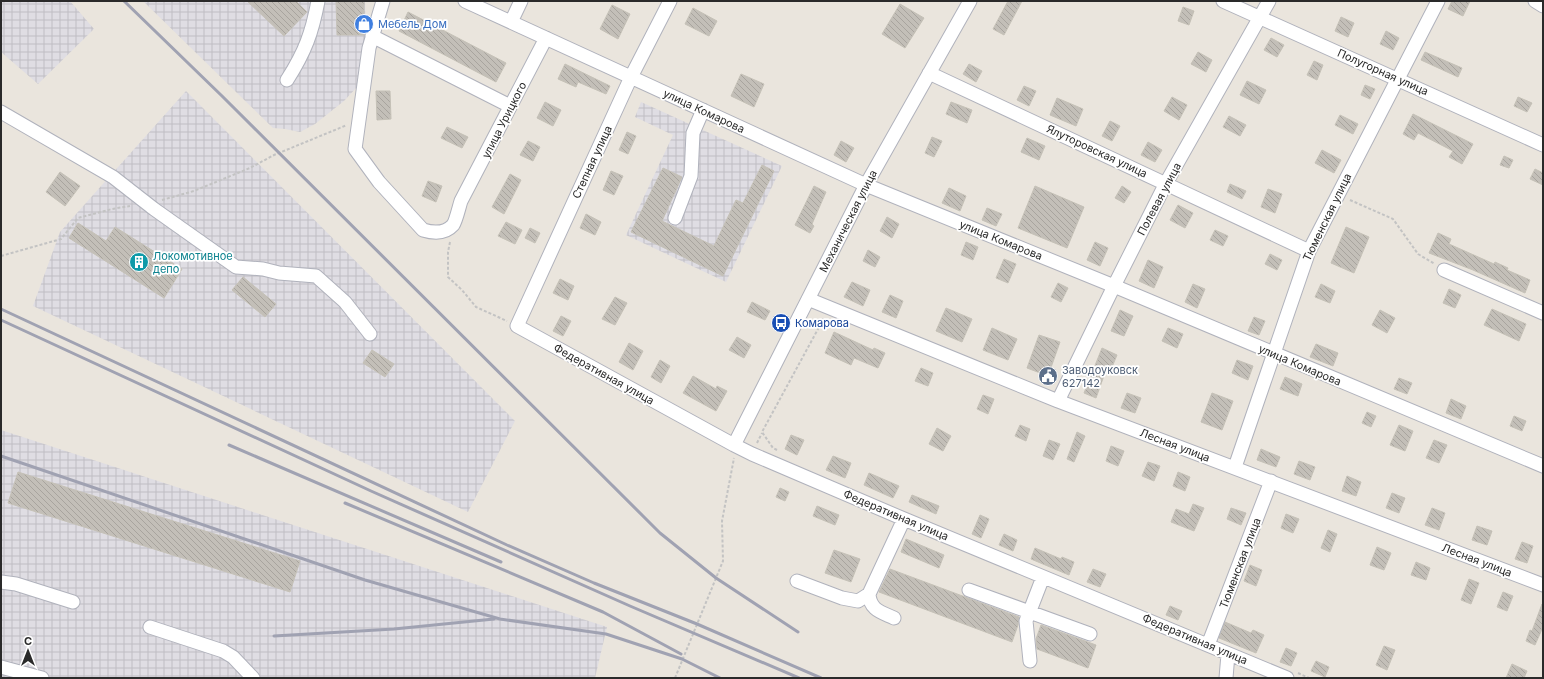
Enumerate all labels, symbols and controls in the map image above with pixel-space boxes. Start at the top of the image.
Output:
shop icon: Мебель Дом [353,13,375,35]
place label: Мебель Дом [378,17,447,31]
street label: Полугорная улица [1335,46,1431,98]
street label: улица Урицкого [479,79,530,161]
street label: улица Комарова [661,86,747,136]
street label: Ялуторовская улица [1044,122,1150,180]
street label: Степная улица [569,123,615,201]
street label: Полевая улица [1134,160,1184,238]
street label: Механическая улица [816,168,880,274]
street label: Тюменская улица [1300,171,1354,263]
street label: улица Комарова [957,217,1045,263]
place label: Локомотивное депо [153,249,233,276]
building icon: Локомотивное депо [128,251,150,273]
bus stop icon: Комарова [770,312,792,334]
place label: Комарова [795,316,849,330]
street label: Федеративная улица [551,340,657,408]
street label: улица Комарова [1257,341,1343,389]
place label: Заводоуковск 627142 [1062,363,1138,390]
public building icon: Заводоуковск 627142 [1037,365,1059,387]
street label: Лесная улица [1138,425,1212,465]
street label: Федеративная улица [841,486,951,544]
street label: Тюменская улица [1216,516,1264,610]
street label: Лесная улица [1440,540,1514,580]
street label: Федеративная улица [1140,610,1250,668]
north arrow [8,631,48,671]
text: С [24,634,32,648]

